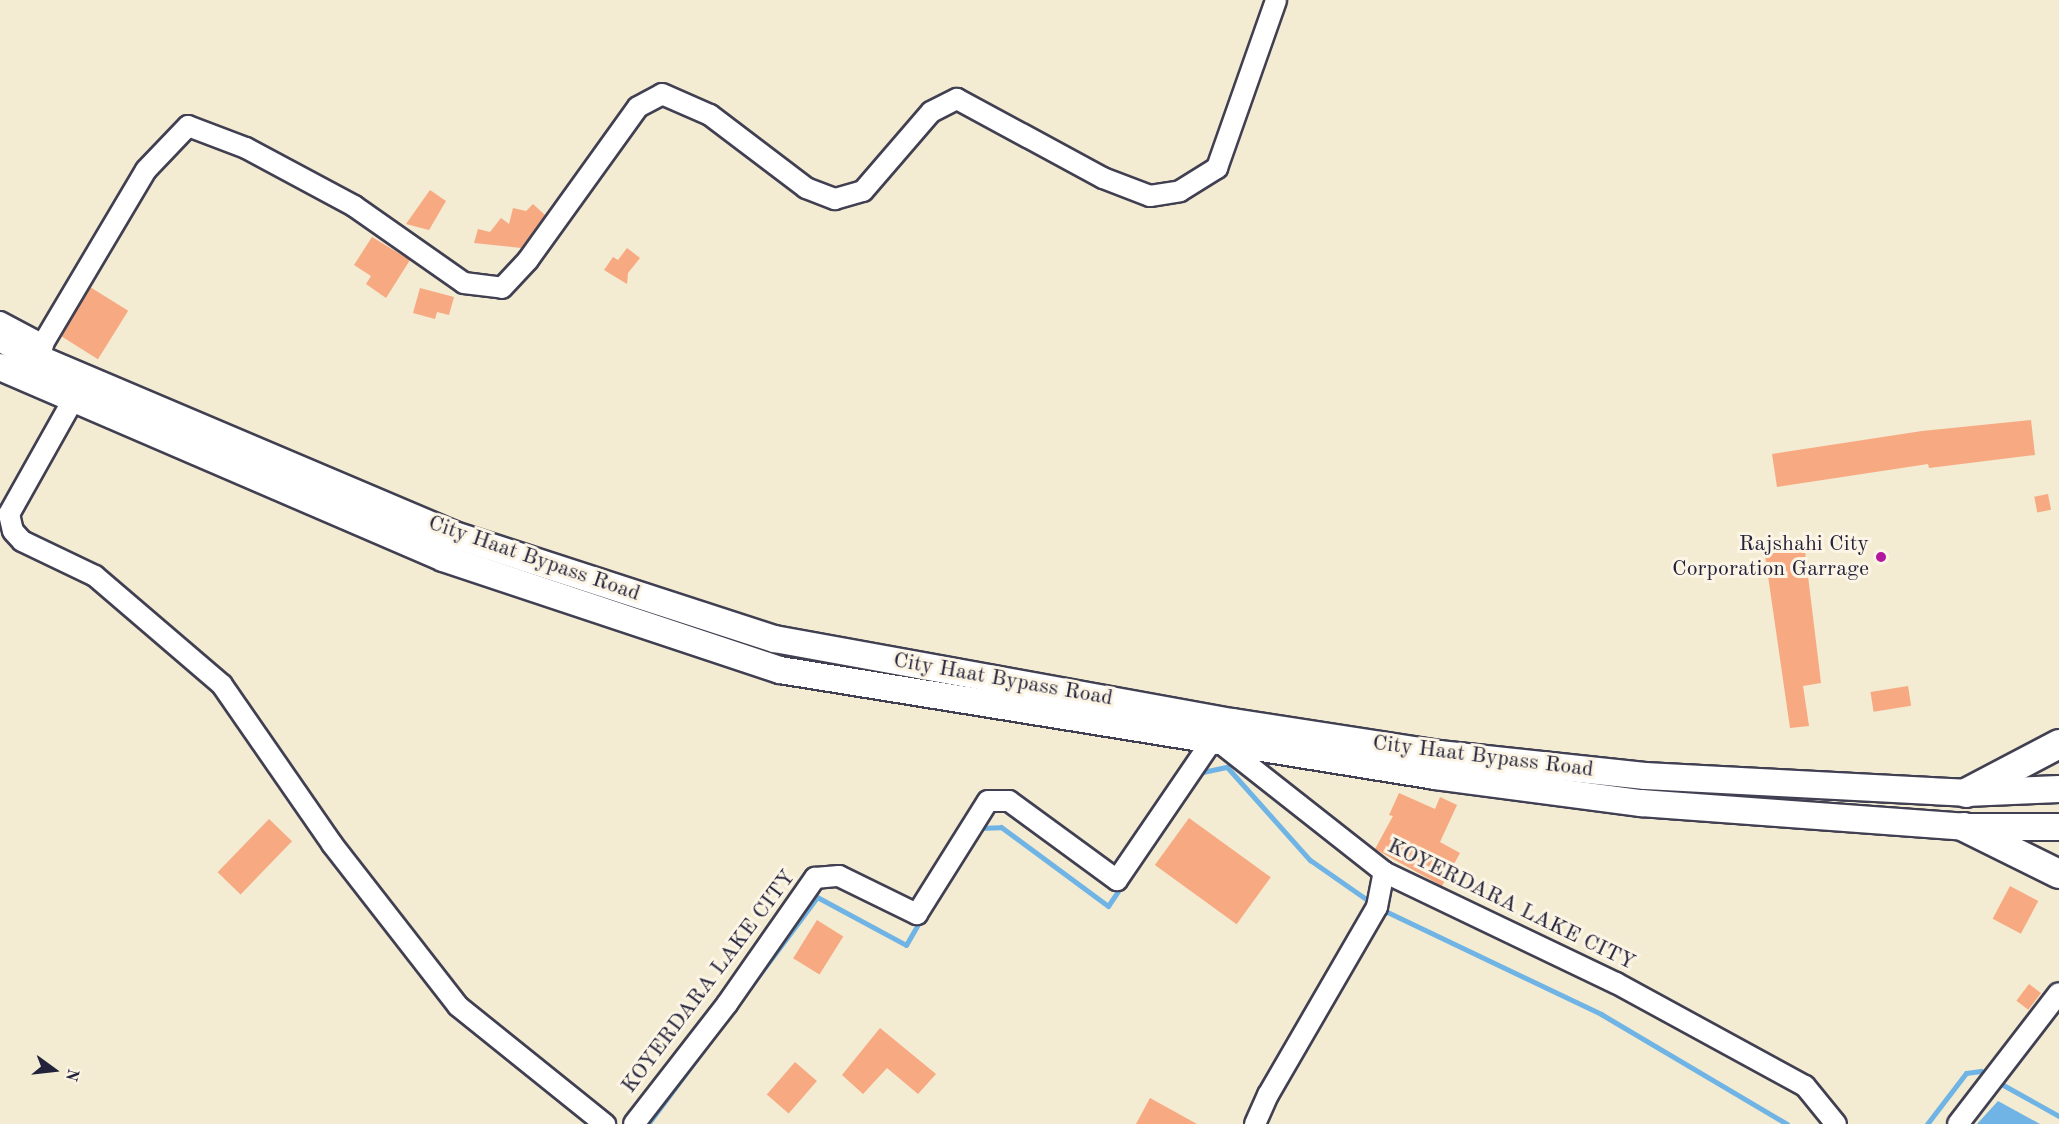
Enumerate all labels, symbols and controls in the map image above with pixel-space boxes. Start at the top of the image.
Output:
street label: City Haat Bypass Road [425,510,643,608]
place label: Rajshahi City Corporation Garrage [1672,531,1869,582]
marker: Rajshahi City Corporation Garrage [1874,550,1888,564]
street label: City Haat Bypass Road [891,648,1115,712]
street label: City Haat Bypass Road [1371,730,1595,784]
street label: KOYERDARA LAKE CITY [1383,833,1639,977]
street label: KOYERDARA LAKE CITY [616,865,802,1099]
north arrow [24,1040,84,1100]
text: N [62,1067,81,1083]

